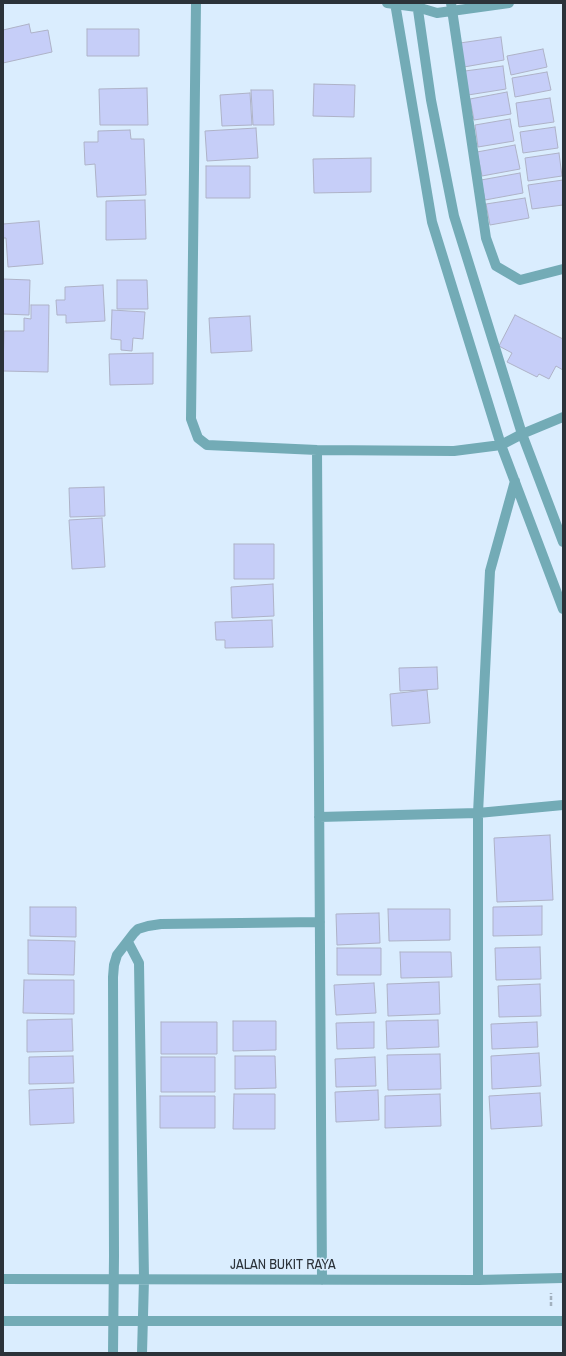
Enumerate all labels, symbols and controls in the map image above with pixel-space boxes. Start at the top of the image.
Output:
street label: JALAN BUKIT RAYA [230,1257,336,1273]

